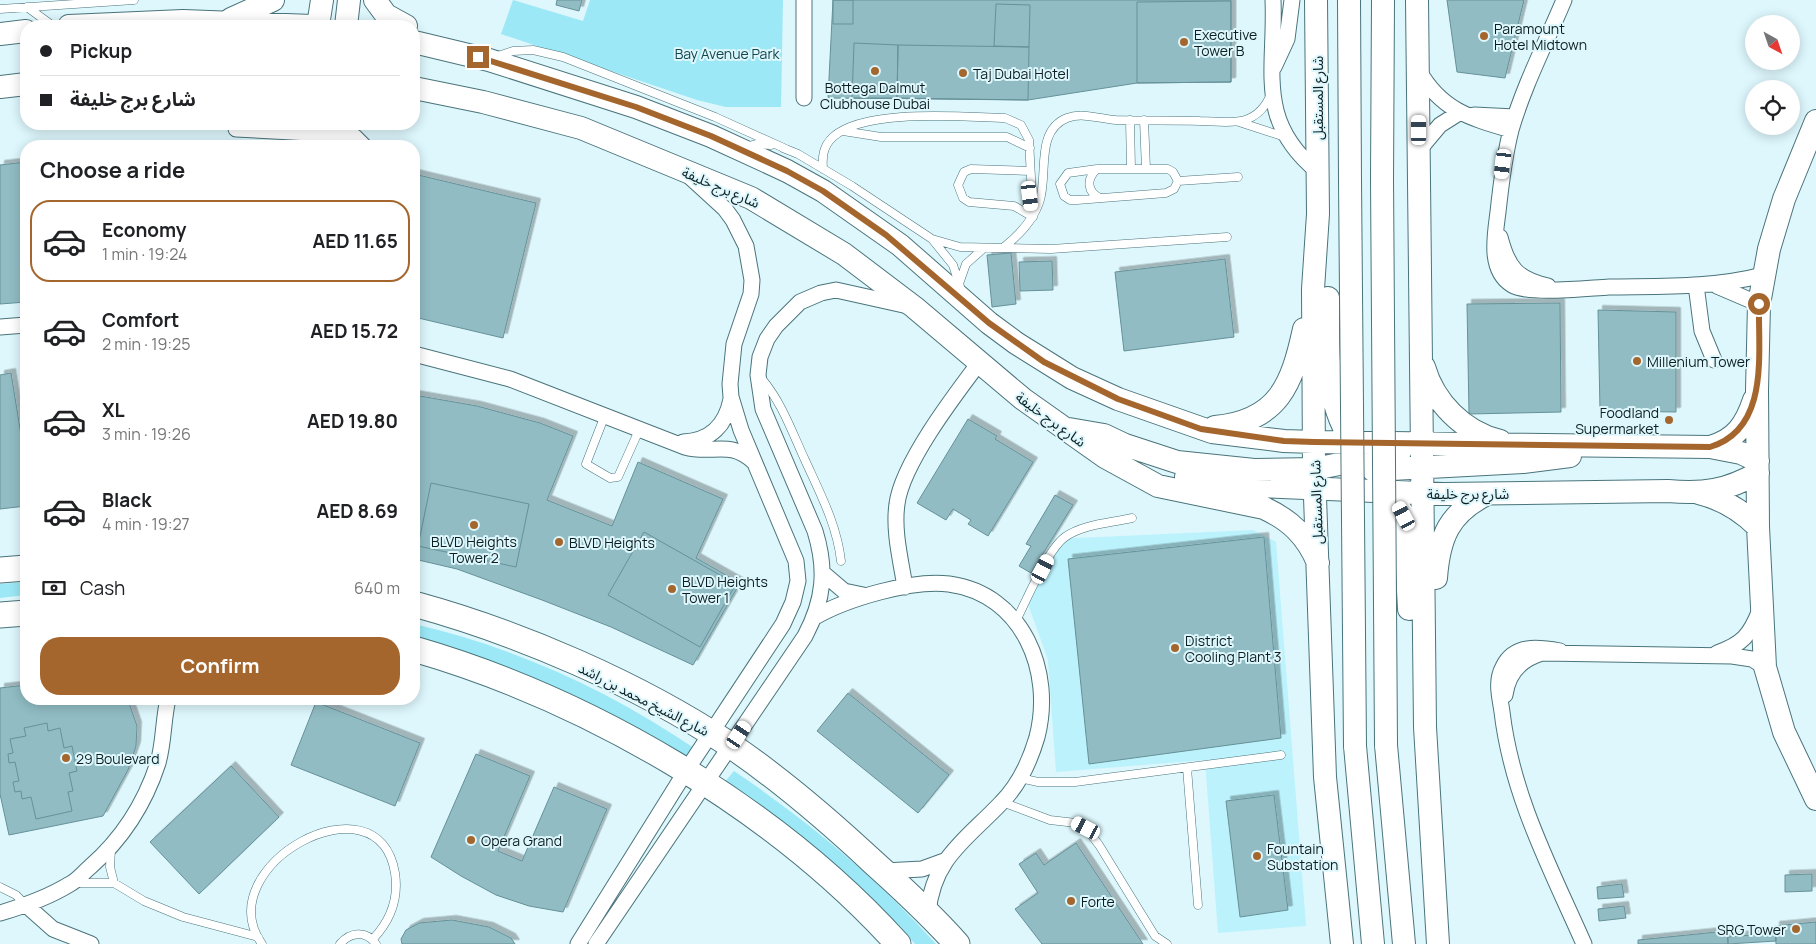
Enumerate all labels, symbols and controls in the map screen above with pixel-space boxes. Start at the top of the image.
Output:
north arrow [1745,15,1800,70]
map controls [1745,15,1800,135]
place label: Paramount Hotel Midtown [1494,19,1587,54]
place label: Executive Tower B [1194,25,1257,60]
marker: Paramount Hotel Midtown [1478,30,1490,42]
marker: Executive Tower B [1178,36,1190,48]
text: Pickup [70,38,132,64]
park label: Bay Avenue Park [675,44,780,63]
route end [467,46,489,68]
street label: شارع المستقبل [1308,56,1329,140]
place label: Taj Dubai Hotel [973,64,1069,83]
marker: Bottega Dalmut Clubhouse Dubai [869,65,881,77]
marker: Taj Dubai Hotel [957,67,969,79]
place label: Bottega Dalmut Clubhouse Dubai [820,78,930,113]
button: locate [1745,80,1800,135]
text: شارع برج خليفة [70,86,196,112]
car [1411,115,1426,145]
car [1493,148,1512,180]
text: Choose a ride [40,155,185,185]
street label: شارع برج خليفة [679,162,763,214]
car [1020,180,1039,212]
text: Economy [102,217,186,243]
icon: car [42,219,87,264]
text: AED 11.65 [312,228,398,254]
text: 1 min · 19:24 [102,243,187,265]
route start [1748,293,1770,315]
text: Comfort [102,307,179,333]
icon: car [42,309,87,354]
text: AED 15.72 [310,318,398,344]
text: 2 min · 19:25 [102,333,190,355]
place label: Millenium Tower [1647,352,1750,371]
marker: Millenium Tower [1631,355,1643,367]
street label: شارع برج خليفة [1011,387,1090,453]
text: XL [102,397,125,423]
icon: car [42,399,87,444]
place label: Foodland Supermarket [1575,403,1659,438]
text: AED 19.80 [307,408,398,434]
marker: Foodland Supermarket [1663,414,1675,426]
text: 3 min · 19:26 [102,423,191,445]
street label: شارع المستقبل [1305,459,1329,544]
street label: شارع برج خليفة [1427,484,1509,505]
text: Black [102,487,151,513]
icon: car [42,489,87,534]
text: AED 8.69 [316,498,398,524]
car [1390,499,1417,533]
text: 4 min · 19:27 [102,513,190,535]
marker: BLVD Heights Tower 2 [468,519,480,531]
place label: BLVD Heights Tower 2 [431,532,517,567]
place label: BLVD Heights [569,533,655,552]
marker: BLVD Heights [553,536,565,548]
car [1029,552,1056,586]
place label: BLVD Heights Tower 1 [682,572,768,607]
icon: cash [40,574,68,602]
text: Cash [80,575,125,601]
text: 640 m [354,577,400,599]
marker: BLVD Heights Tower 1 [666,583,678,595]
place label: District Cooling Plant 3 [1185,631,1282,666]
button: Confirm [40,637,400,695]
marker: District Cooling Plant 3 [1169,642,1181,654]
street label: شارع الشيخ محمد بن راشد [575,658,712,742]
car [724,718,753,752]
place label: 29 Boulevard [76,749,160,768]
marker: 29 Boulevard [60,752,72,764]
car [1069,815,1102,841]
place label: Opera Grand [481,831,562,850]
marker: Opera Grand [465,834,477,846]
place label: Fountain Substation [1267,839,1338,874]
marker: Fountain Substation [1251,850,1263,862]
place label: Forte [1081,892,1115,911]
marker: Forte [1065,895,1077,907]
place label: SRG Tower [1717,920,1786,939]
marker: SRG Tower [1790,923,1802,935]

